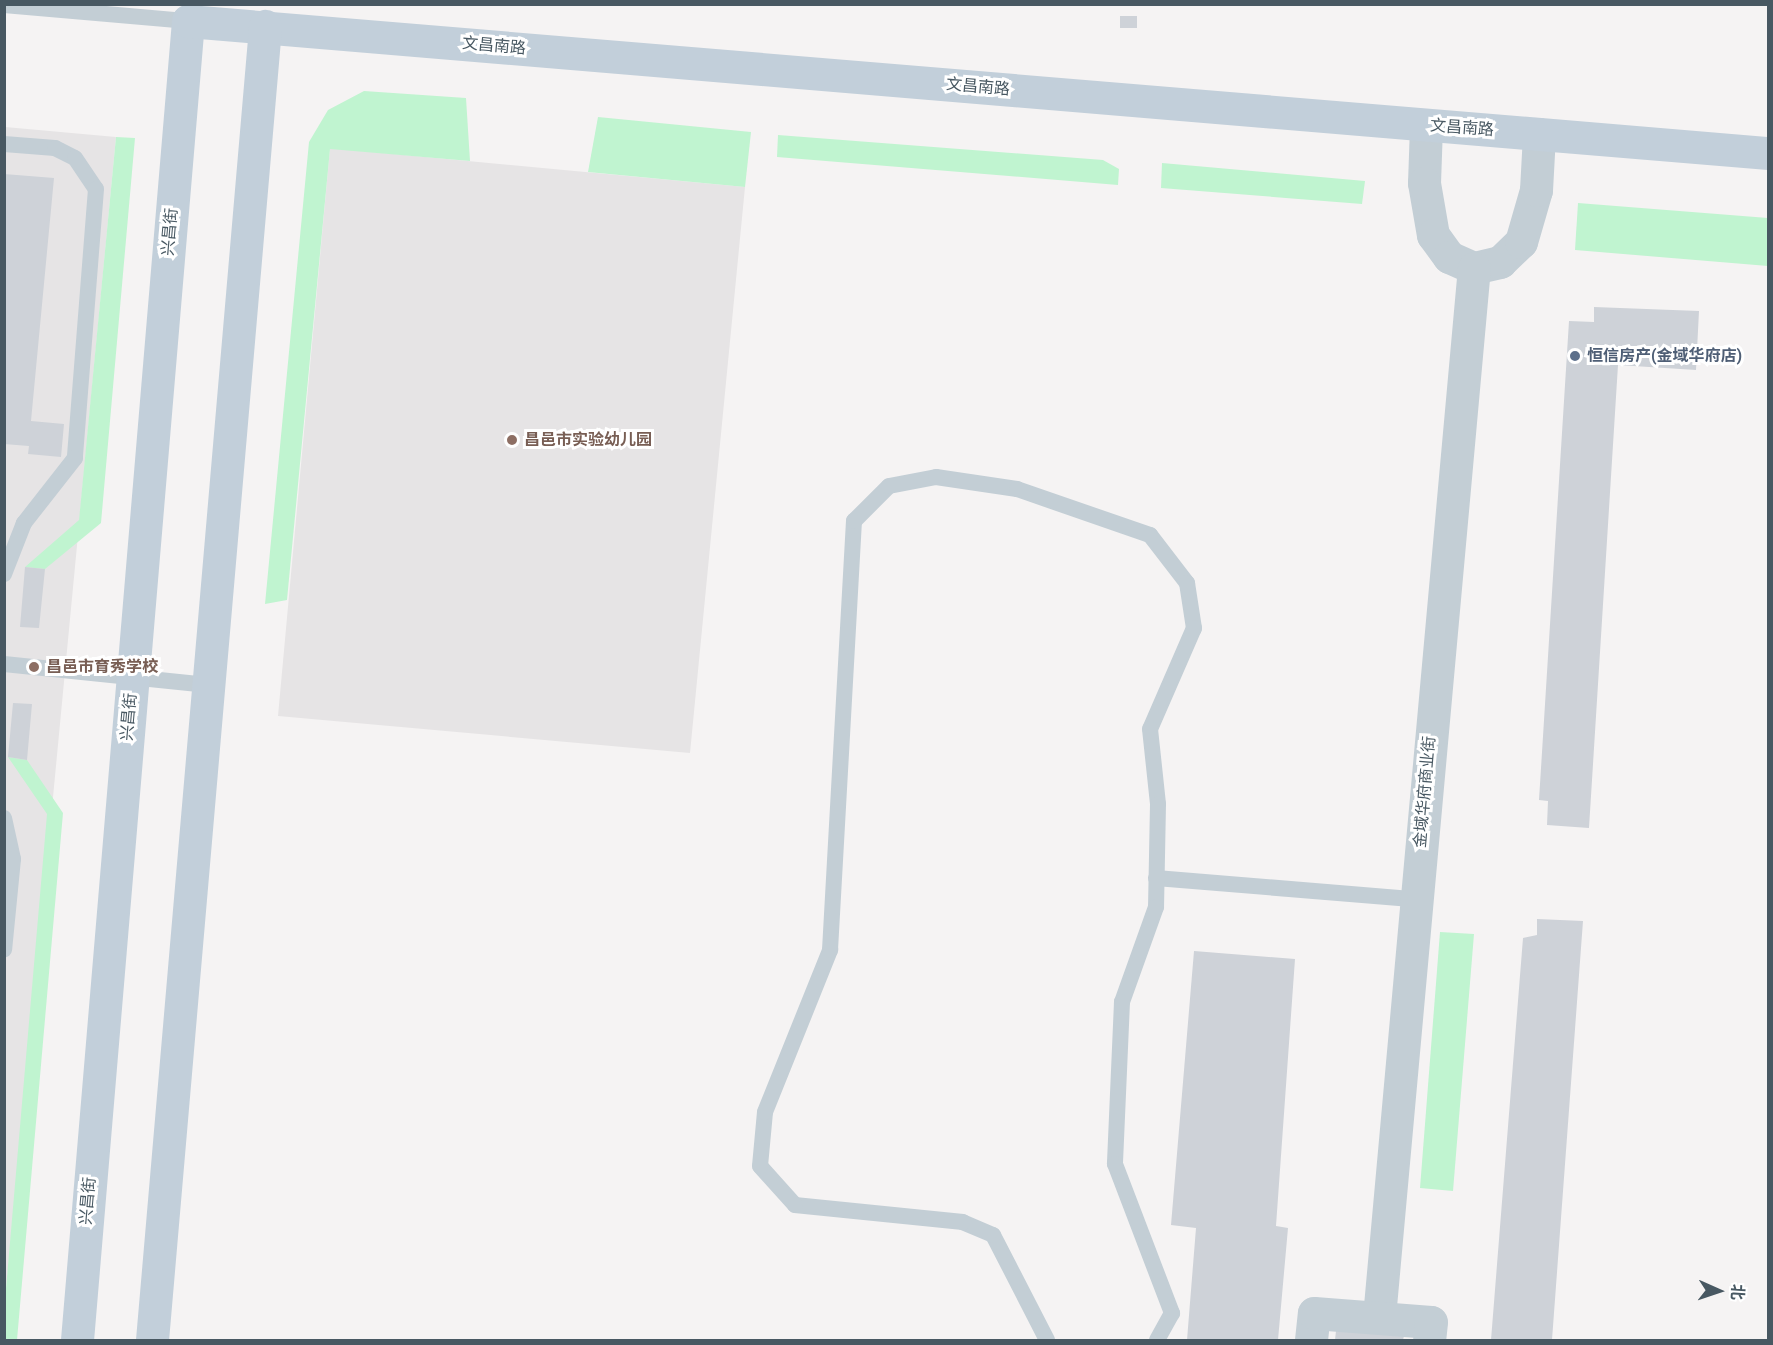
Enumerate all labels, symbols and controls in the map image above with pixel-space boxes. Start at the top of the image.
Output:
street label: 文昌南路 [461,34,527,58]
street label: 文昌南路 [945,75,1011,99]
street label: 文昌南路 [1429,116,1495,140]
street label: 兴昌街 [158,207,182,257]
place label: 恒信房产(金域华府店) [1587,346,1742,366]
marker: 恒信房产(金域华府店) [1568,349,1582,363]
place label: 昌邑市实验幼儿园 [524,430,652,450]
marker: 昌邑市实验幼儿园 [505,433,519,447]
place label: 昌邑市育秀学校 [46,657,158,677]
marker: 昌邑市育秀学校 [27,660,41,674]
street label: 兴昌街 [117,692,141,742]
street label: 金域华府商业街 [1411,735,1439,849]
street label: 兴昌街 [76,1176,100,1226]
north arrow [1689,1261,1749,1321]
text: 北 [1728,1283,1747,1300]

